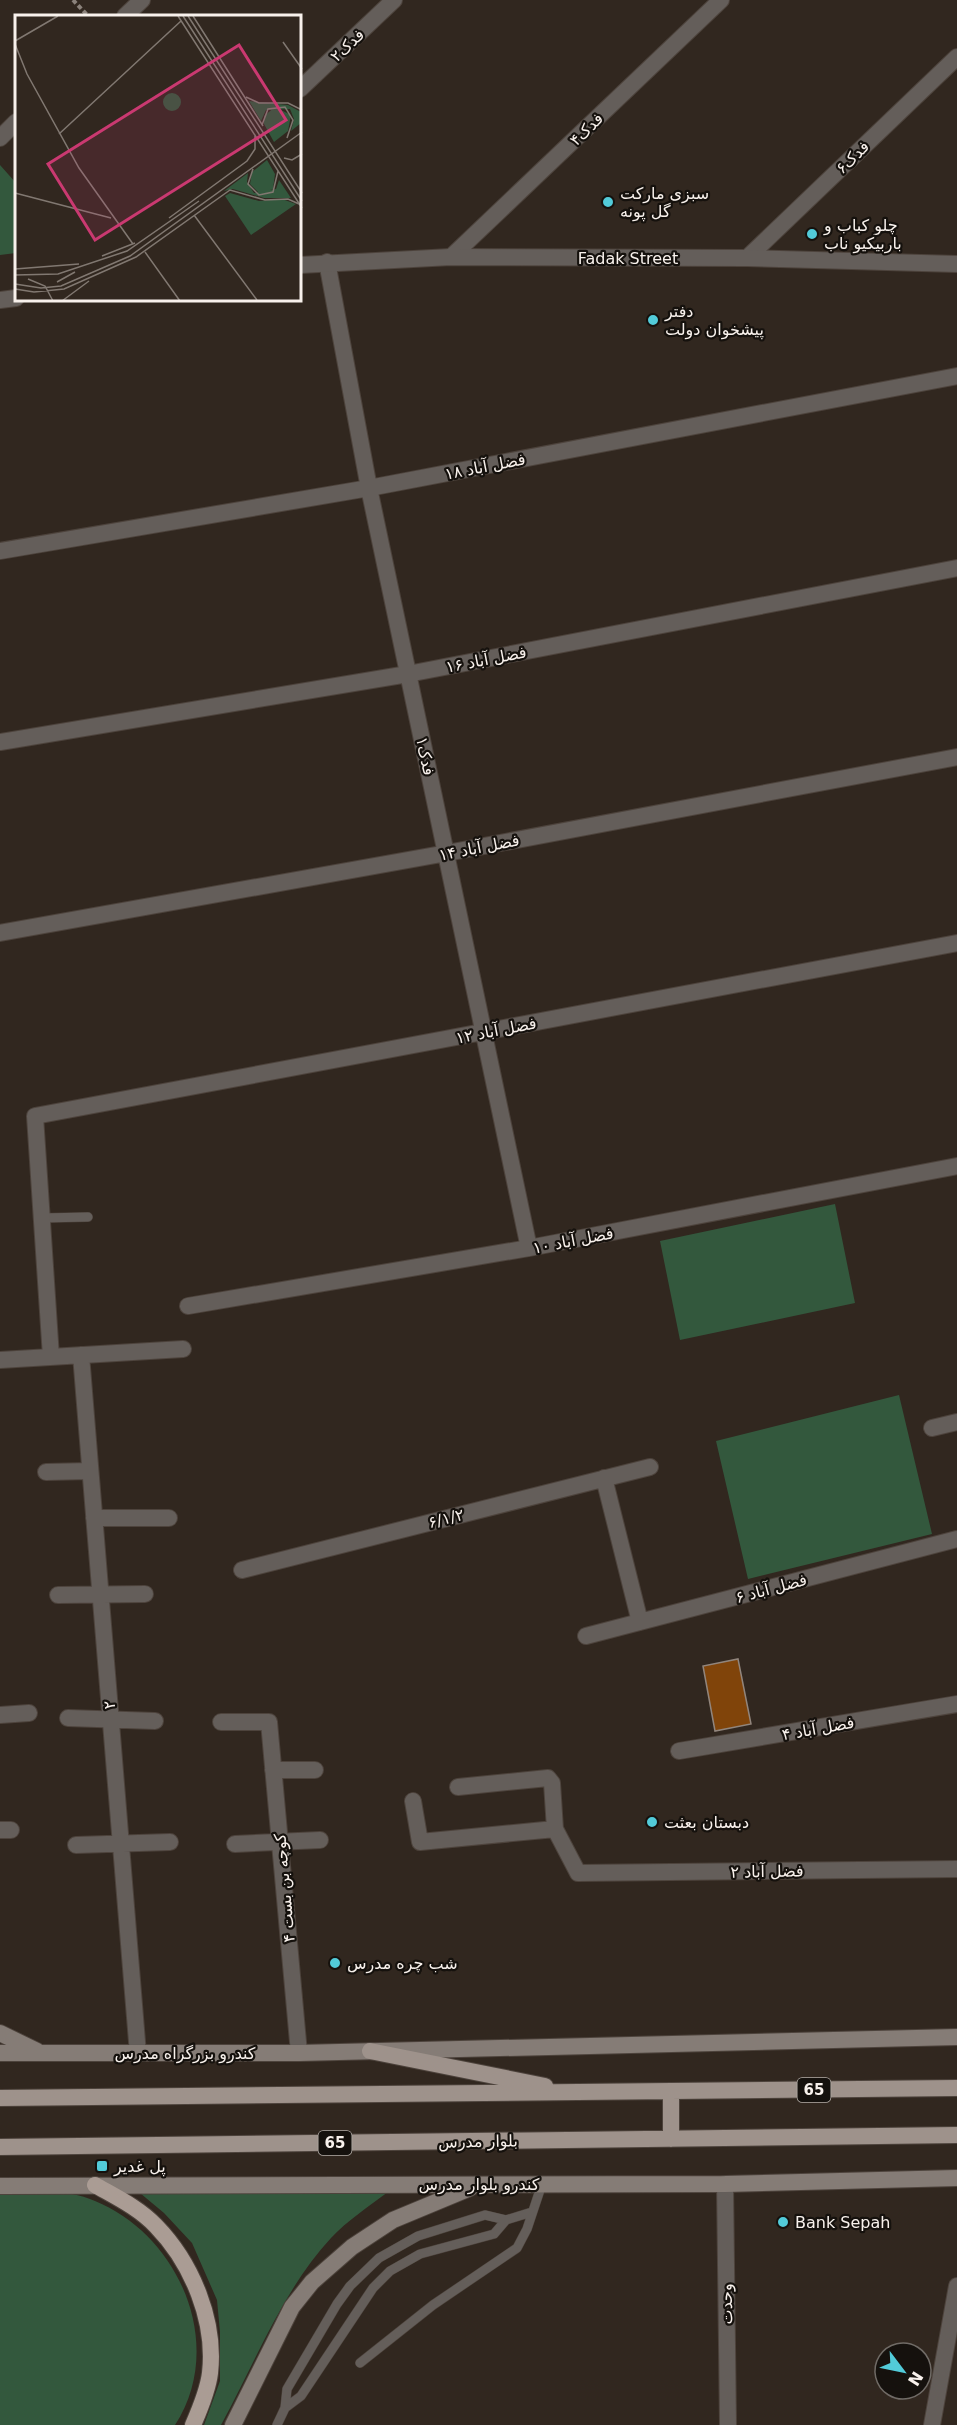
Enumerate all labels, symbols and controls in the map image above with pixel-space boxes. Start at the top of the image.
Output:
inset map [15,15,302,302]
street label: فدک۲ [327,25,368,66]
street label: فدک۴ [566,109,607,150]
street label: فدک۶ [832,137,873,178]
place label: سبزی مارکت گل پونه [620,184,709,222]
marker: سبزی مارکت گل پونه [601,195,615,209]
place label: چلو کباب و باربیکیو ناب [823,216,902,254]
marker: چلو کباب و باربیکیو ناب [805,227,819,241]
street label: Fadak Street [578,249,678,268]
place label: دفتر پیشخوان دولت [664,302,764,340]
marker: دفتر پیشخوان دولت [646,313,660,327]
street label: فضل آباد ۱۸ [443,449,527,484]
street label: فضل آباد ۱۶ [444,642,528,677]
street label: فدک۱ [412,735,439,777]
street label: فضل آباد ۱۴ [437,830,521,865]
street label: فضل آباد ۱۲ [454,1013,538,1048]
street label: فضل آباد ۱۰ [531,1223,615,1258]
street label: ۶/۱/۲ [426,1505,466,1532]
street label: فضل آباد ۶ [733,1570,809,1607]
street label: ۲ [100,1700,119,1710]
street label: فضل آباد ۴ [780,1713,856,1744]
place label: دبستان بعثت [664,1813,749,1832]
marker: دبستان بعثت [645,1815,659,1829]
street label: کوچه بن بست ۴ [270,1832,300,1943]
street label: فضل آباد ۲ [730,1861,804,1882]
place label: شب چره مدرس [347,1954,458,1974]
marker: شب چره مدرس [328,1956,342,1970]
street label: کندرو بزرگراه مدرس [115,2044,256,2064]
road number: 65 [798,2078,830,2102]
road number: 65 [318,2131,352,2155]
street label: بلوار مدرس [438,2131,518,2153]
place label: پل غدیر [113,2157,166,2177]
marker: پل غدیر [95,2159,109,2173]
street label: کندرو بلوار مدرس [419,2175,540,2195]
place label: Bank Sepah [795,2213,890,2232]
marker: Bank Sepah [776,2215,790,2229]
street label: وحدت [717,2283,737,2325]
north arrow [873,2341,933,2401]
text: N [904,2368,927,2389]

